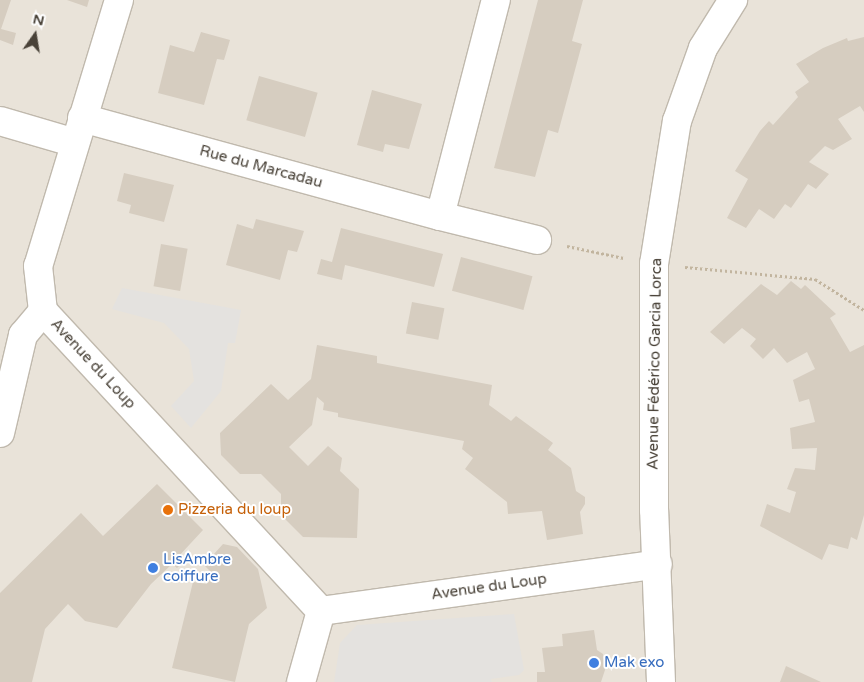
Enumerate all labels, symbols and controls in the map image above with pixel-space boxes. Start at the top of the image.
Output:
north arrow [10,10,60,60]
text: N [31,10,46,29]
street label: Rue du Marcadau [198,142,324,192]
street label: Avenue Fédérico Garcia Lorca [644,258,666,470]
street label: Avenue du Loup [47,315,139,413]
place label: Pizzeria du loup [178,501,291,519]
marker: Pizzeria du loup [162,504,174,516]
place label: LisAmbre coiffure [163,550,231,585]
marker: LisAmbre coiffure [147,562,159,574]
street label: Avenue du Loup [430,570,548,604]
place label: Mak exo [604,654,664,672]
marker: Mak exo [588,657,600,669]

